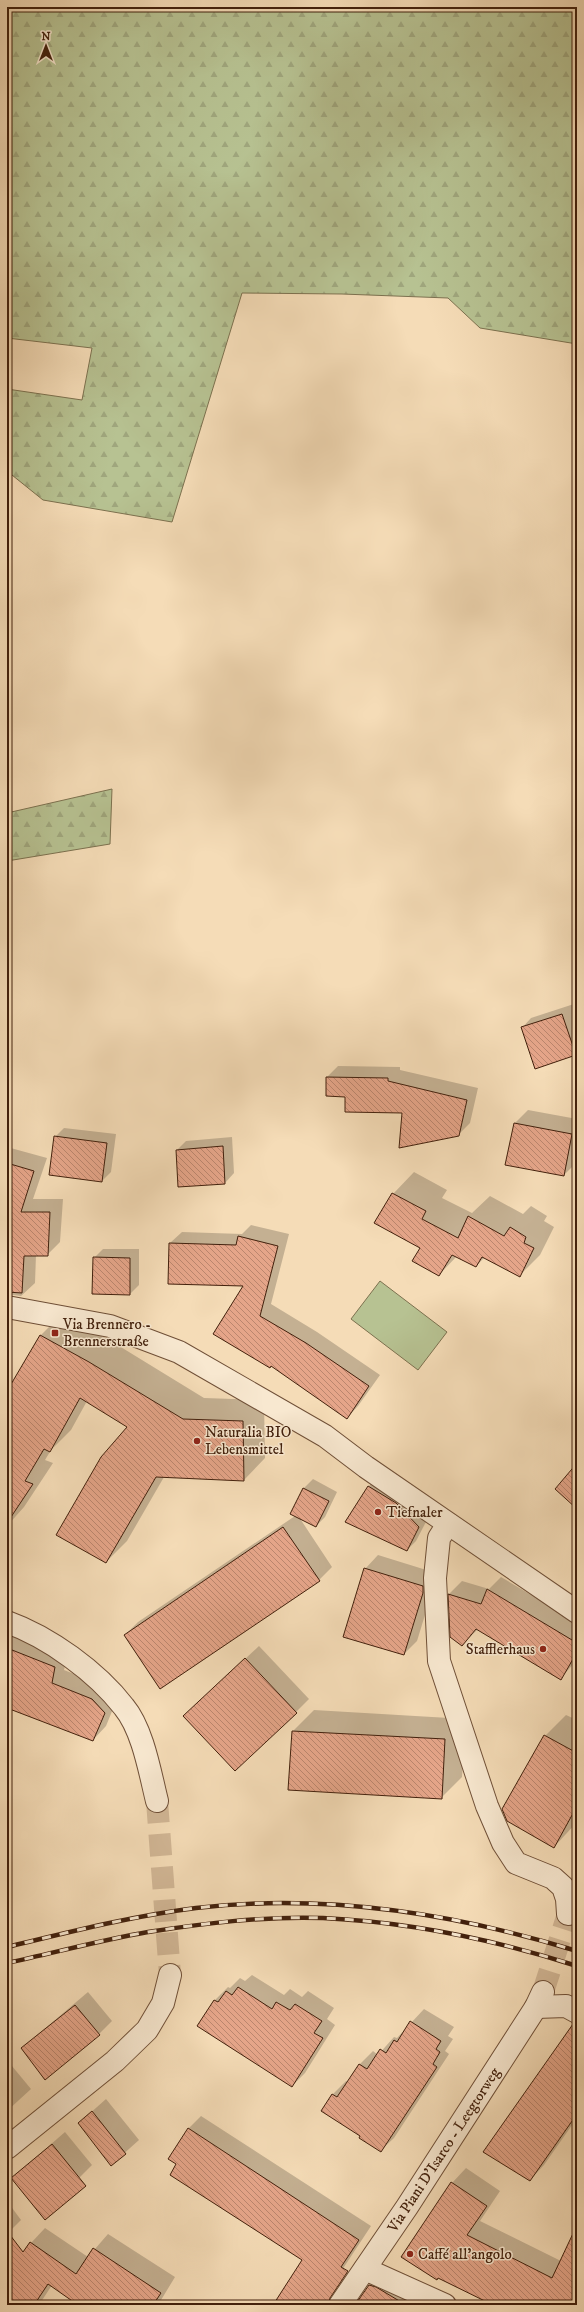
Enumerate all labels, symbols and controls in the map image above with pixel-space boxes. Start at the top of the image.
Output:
north arrow [26,26,66,66]
text: N [41,30,51,44]
place label: Via Brennero - Brennerstraße [62,1315,151,1351]
marker: Via Brennero - Brennerstraße [50,1328,60,1338]
place label: Naturalia BIO Lebensmittel [205,1423,291,1459]
marker: Naturalia BIO Lebensmittel [192,1436,202,1446]
place label: Tiefnaler [386,1503,443,1522]
marker: Tiefnaler [373,1507,383,1517]
place label: Stafflerhaus [466,1640,535,1659]
marker: Stafflerhaus [538,1644,548,1654]
street label: Via Piani D'Isarco - Leegtorweg [383,2064,505,2237]
place label: Caffé all'angolo [418,2245,512,2264]
marker: Caffé all'angolo [405,2249,415,2259]

